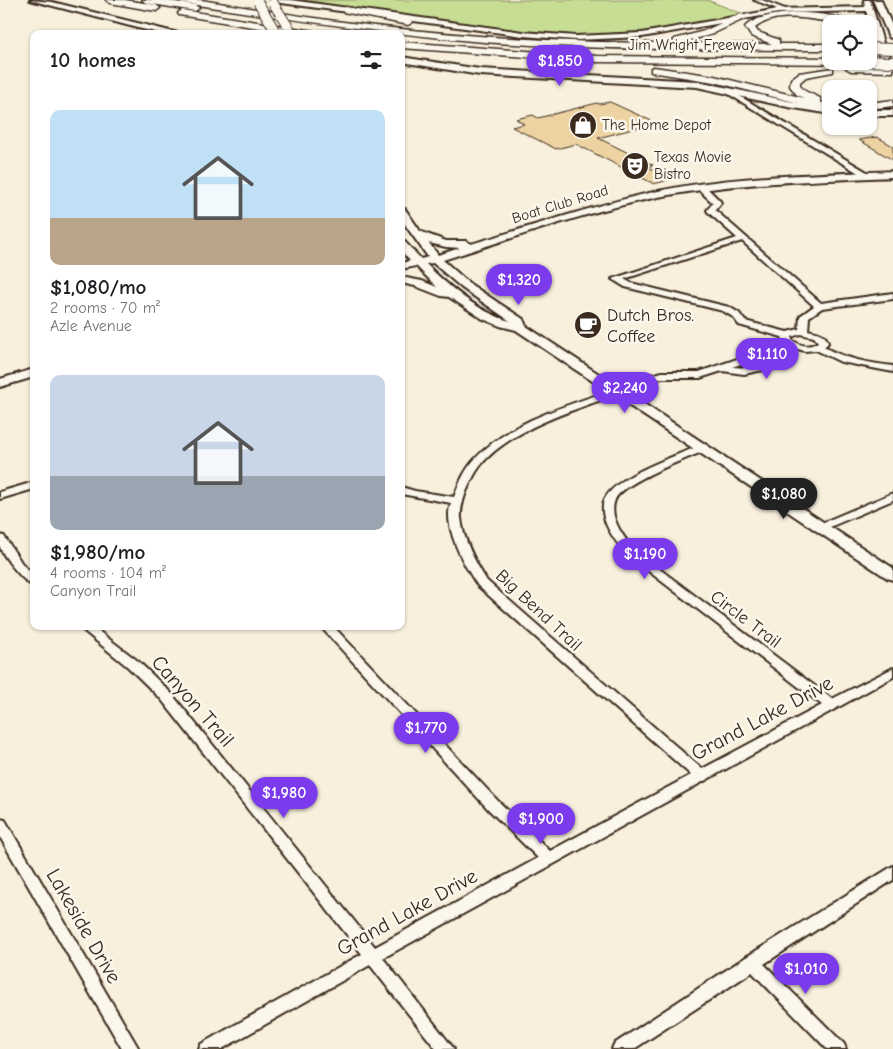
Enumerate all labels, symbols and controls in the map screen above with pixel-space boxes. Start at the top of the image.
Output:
map controls [822,15,877,135]
button: locate [822,15,877,70]
street label: Jim Wright Freeway [628,36,756,54]
pin: $1,850 [519,44,601,87]
icon: filters [357,46,385,74]
text: 10 homes [50,48,136,72]
text: $1,850 [538,52,582,70]
button: layers [822,80,877,135]
shop icon: The Home Depot [568,110,598,140]
place label: The Home Depot [602,116,712,134]
icon: home [173,143,263,233]
place label: Texas Movie Bistro [654,148,732,183]
theatre icon: Texas Movie Bistro [620,151,650,181]
street label: Boat Club Road [510,181,610,227]
pin: $1,320 [478,264,560,306]
text: $1,320 [497,271,541,289]
text: $1,080/mo [50,275,146,299]
text: 2 rooms · 70 m² [50,299,160,317]
place label: Dutch Bros. Coffee [607,305,694,347]
cafe icon: Dutch Bros. Coffee [573,310,603,340]
text: Azle Avenue [50,317,132,335]
pin: $1,110 [726,338,808,380]
text: $1,110 [747,345,787,363]
pin: $2,240 [584,372,666,414]
text: $2,240 [603,379,647,397]
icon: home [173,408,263,498]
pin: $1,080 [743,478,825,520]
text: $1,080 [761,485,807,503]
pin: $1,190 [604,538,686,580]
text: $1,980/mo [50,540,145,564]
text: $1,190 [624,545,666,563]
text: 4 rooms · 104 m² [50,564,166,582]
street label: Big Bend Trail [491,565,586,656]
text: Canyon Trail [50,582,136,600]
street label: Circle Trail [706,586,785,653]
street label: Canyon Trail [147,650,239,752]
street label: Grand Lake Drive [687,671,837,765]
pin: $1,770 [385,712,467,754]
text: $1,770 [405,719,447,737]
pin: $1,980 [243,776,325,819]
text: $1,980 [262,784,306,802]
pin: $1,900 [500,802,582,845]
text: $1,900 [518,810,564,828]
street label: Grand Lake Drive [333,863,481,961]
street label: Lakeside Drive [41,864,127,988]
pin: $1,010 [765,952,847,995]
text: $1,010 [784,960,828,978]

